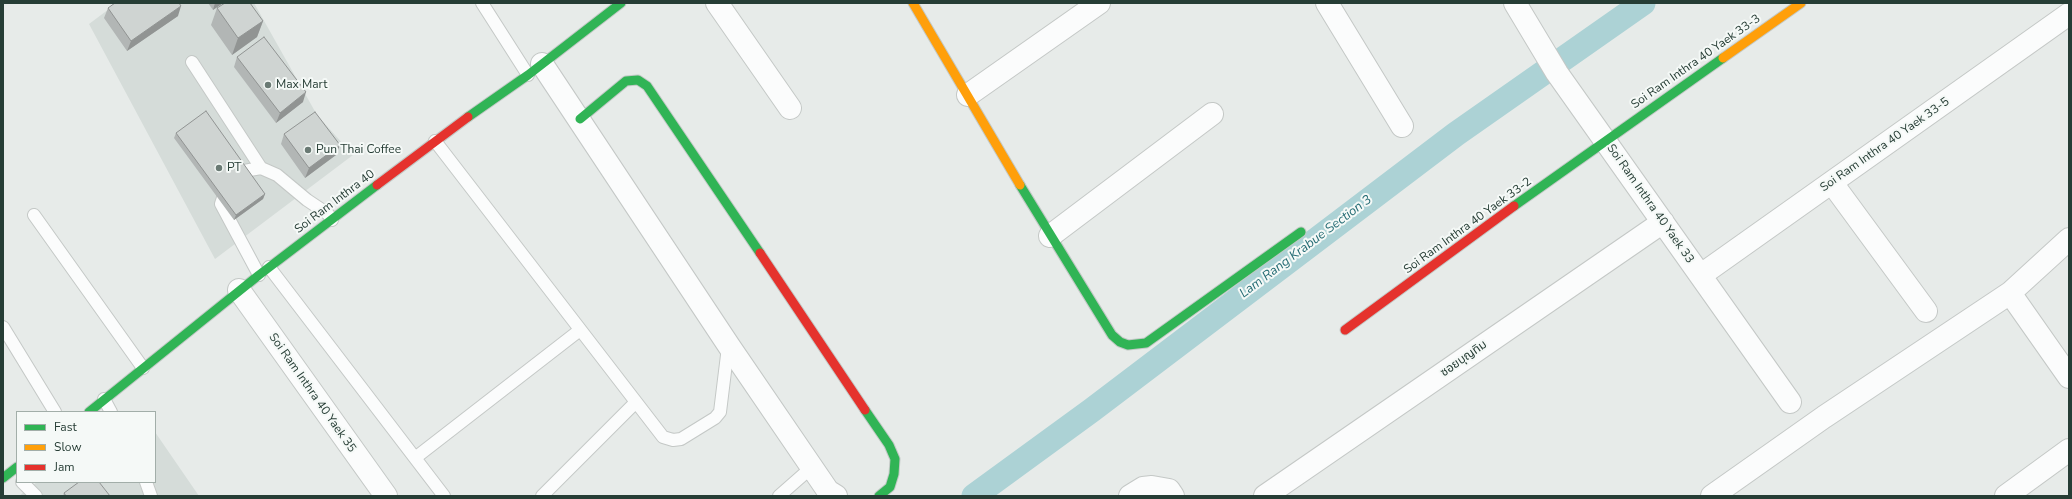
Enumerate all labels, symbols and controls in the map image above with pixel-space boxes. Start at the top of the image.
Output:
street label: Soi Ram Inthra 40 Yaek 33-3 [1629,12,1763,112]
place label: Max Mart [276,78,327,92]
marker: Max Mart [263,80,273,90]
street label: Soi Ram Inthra 40 Yaek 33-5 [1818,95,1952,195]
street label: Soi Ram Inthra 40 Yaek 33 [1603,142,1697,266]
place label: Pun Thai Coffee [316,143,401,157]
marker: Pun Thai Coffee [303,145,313,155]
place label: PT [227,161,242,175]
marker: PT [214,163,224,173]
street label: Soi Ram Inthra 40 [292,167,378,237]
street label: Soi Ram Inthra 40 Yaek 33-2 [1401,175,1535,277]
water label: Lam Rang Krabue Section 3 [1237,192,1375,302]
street label: Soi Ram Inthra 40 Yaek 35 [265,331,359,455]
street label: ซอยบุญทิม [1438,338,1490,380]
legend [16,411,156,483]
text: Fast [54,419,77,435]
text: Slow [54,439,82,455]
text: Jam [54,459,75,475]

